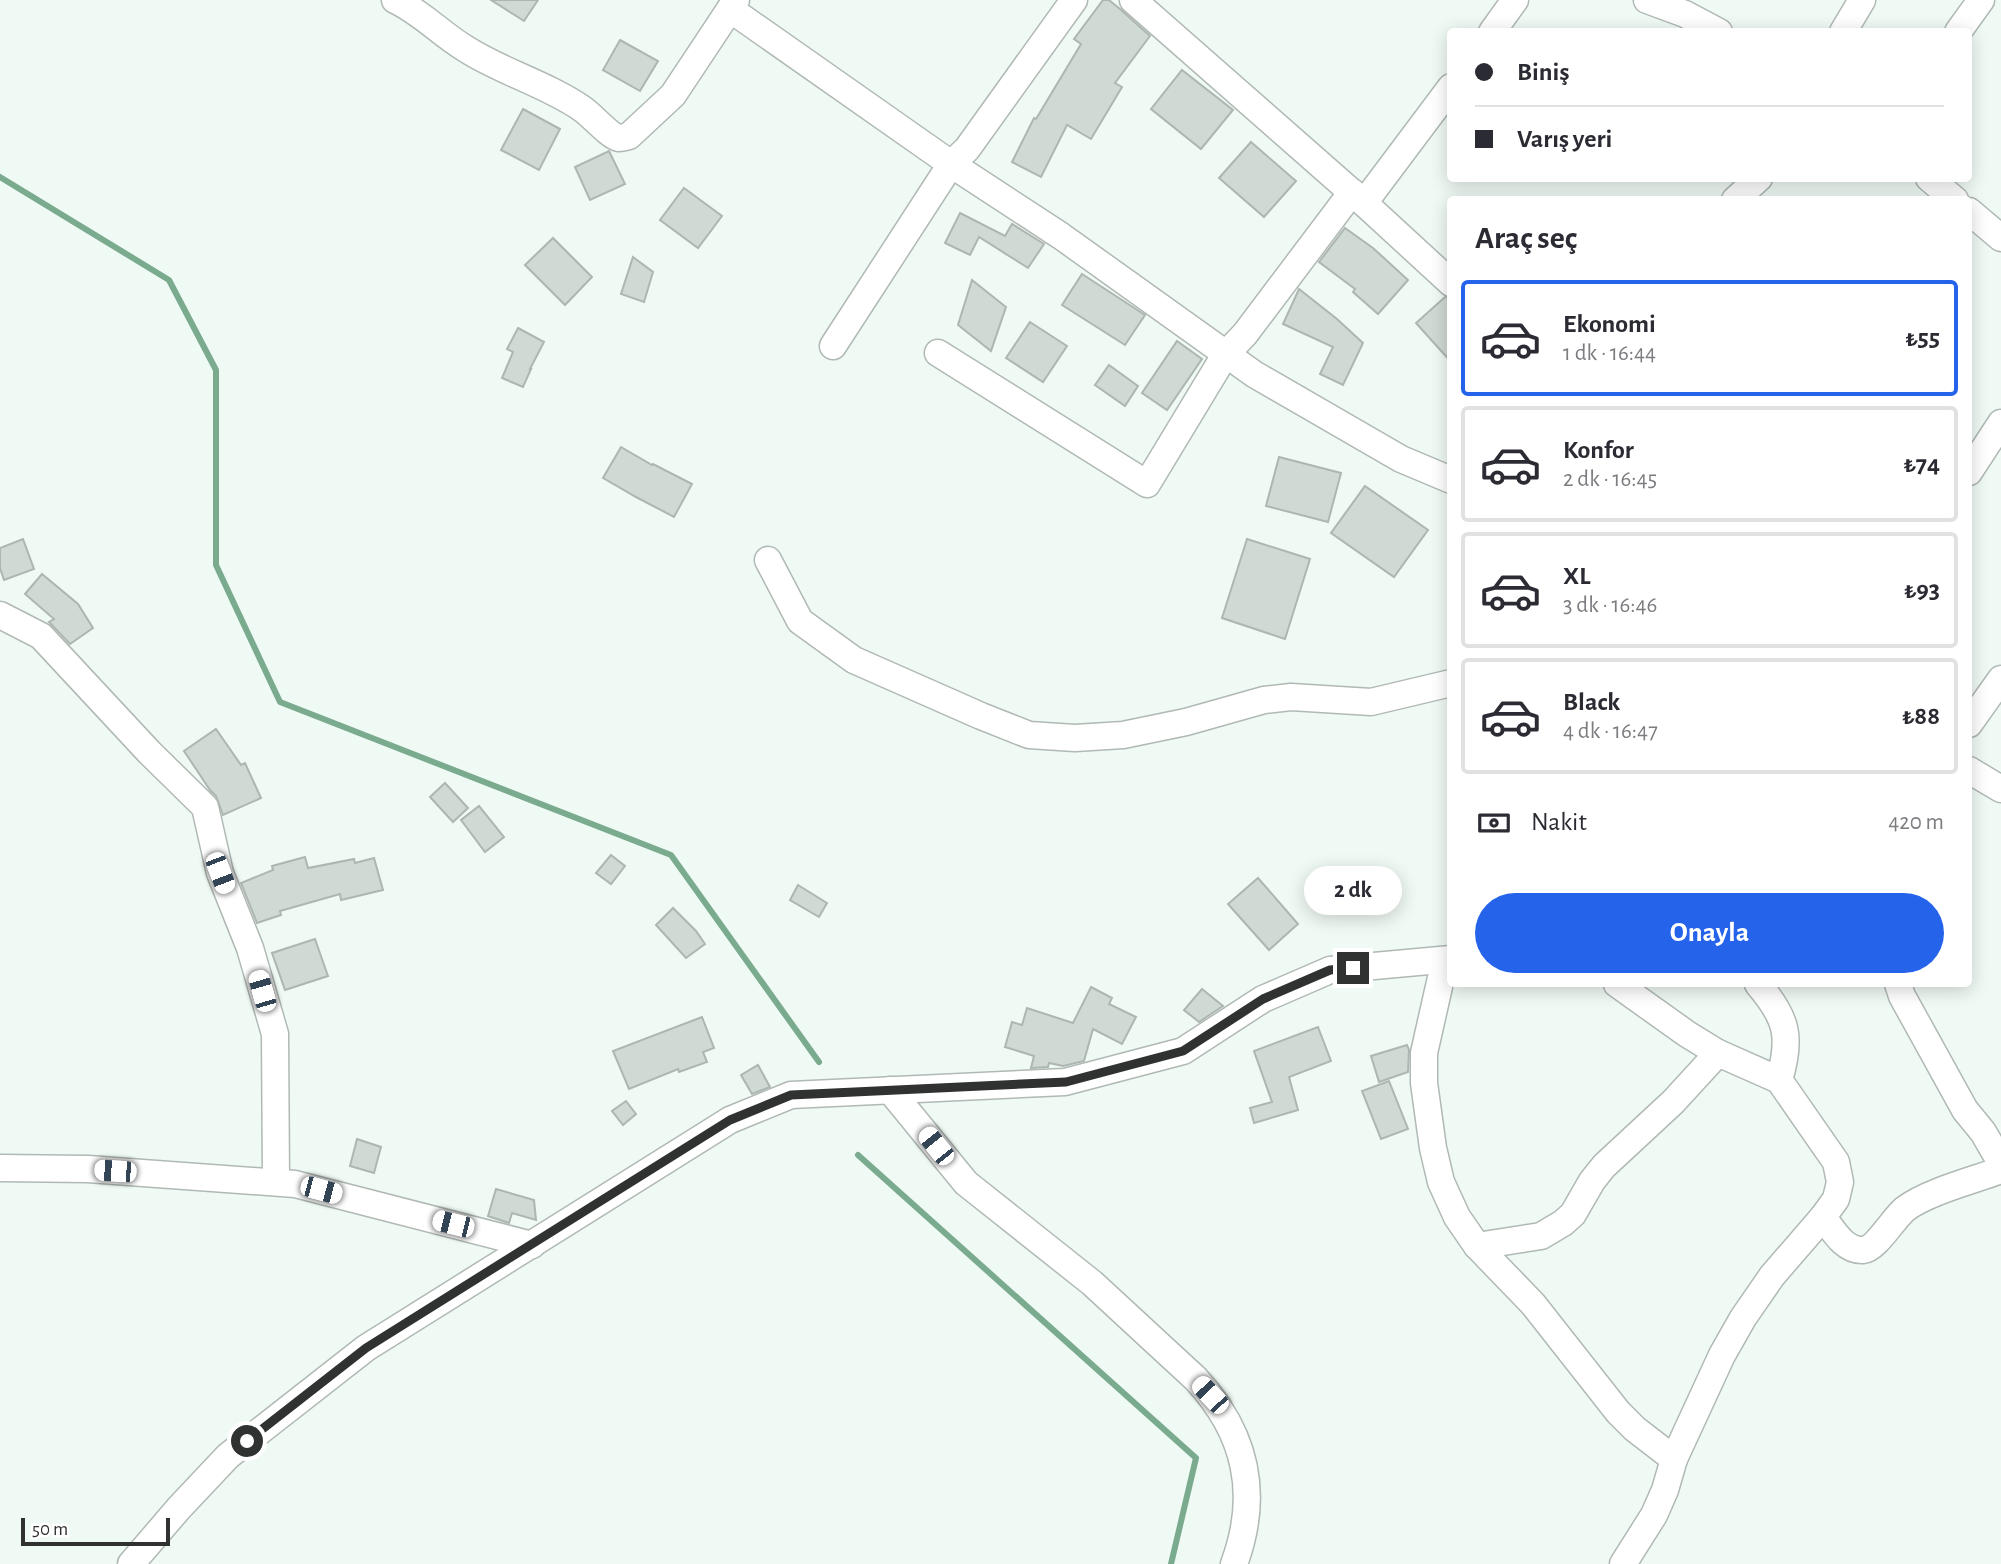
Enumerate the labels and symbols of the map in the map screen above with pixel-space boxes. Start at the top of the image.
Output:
car [203,850,238,896]
callout: 2 dk [1304,866,1402,916]
route end [1337,952,1369,984]
car [247,968,278,1014]
car [915,1123,958,1169]
car [94,1159,137,1183]
car [298,1174,345,1206]
car [431,1209,476,1239]
car [1188,1372,1233,1418]
route start [231,1425,263,1457]
scale bar [21,1515,170,1547]

